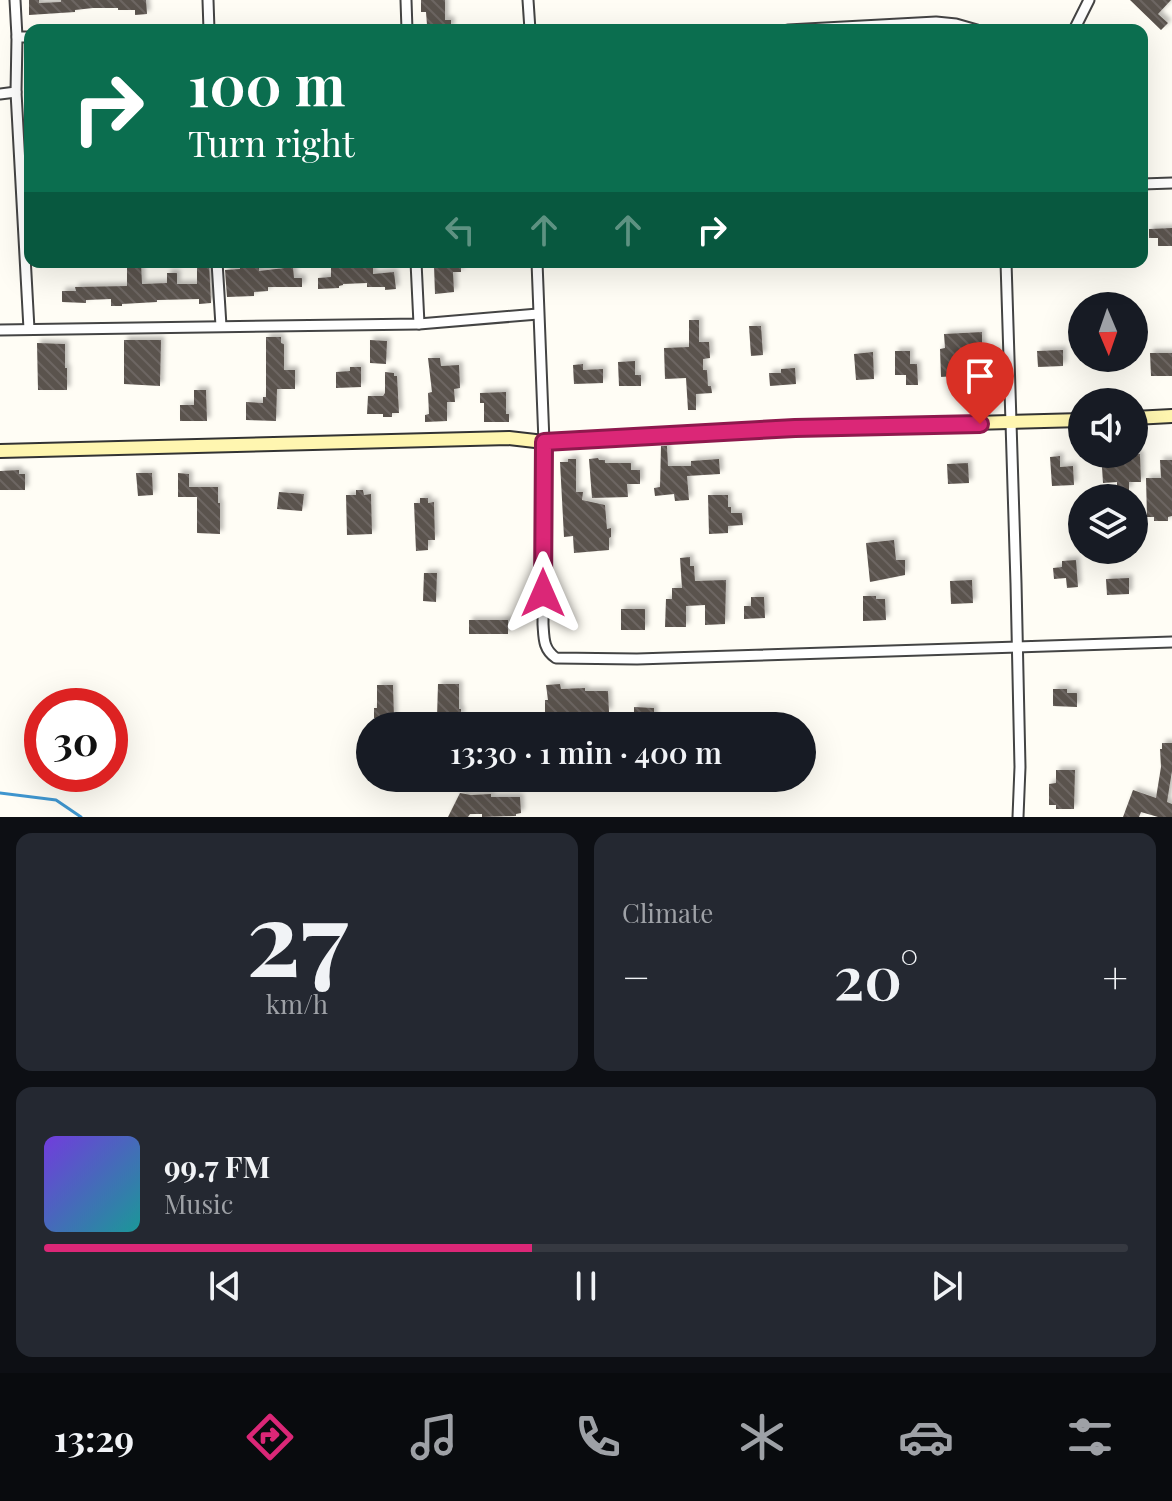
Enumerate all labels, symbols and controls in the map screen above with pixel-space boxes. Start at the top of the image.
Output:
text: 100 m [188,46,345,121]
icon: right [56,56,160,160]
text: Turn right [188,118,355,166]
icon: left [438,208,482,252]
icon: ahead [522,208,566,252]
icon: ahead [606,208,650,252]
icon: right [690,208,734,252]
north arrow [1068,292,1148,372]
map controls [1068,292,1148,564]
pin [946,342,1014,424]
icon: arrive [958,354,1002,398]
button: sound [1068,388,1148,468]
button: layers [1068,484,1148,564]
position arrow [501,551,585,635]
speed limit sign: 30 [24,688,128,792]
text: 13:30 · 1 min · 400 m [450,732,722,772]
text: 27 [246,864,348,1003]
text: Climate [622,895,713,930]
text: 20° [834,935,919,1015]
text: − [622,946,650,1005]
text: + [1102,946,1128,1005]
text: km/h [266,986,328,1021]
text: 99.7 FM [164,1146,270,1186]
text: Music [164,1186,233,1221]
icon: previous [203,1264,247,1308]
icon: pause [564,1264,608,1308]
icon: next [925,1264,969,1308]
icon: directions [242,1409,298,1465]
icon: music [406,1409,462,1465]
icon: phone [570,1409,626,1465]
icon: climate [734,1409,790,1465]
icon: car [898,1409,954,1465]
icon: filters [1062,1409,1118,1465]
text: 13:29 [54,1413,134,1461]

